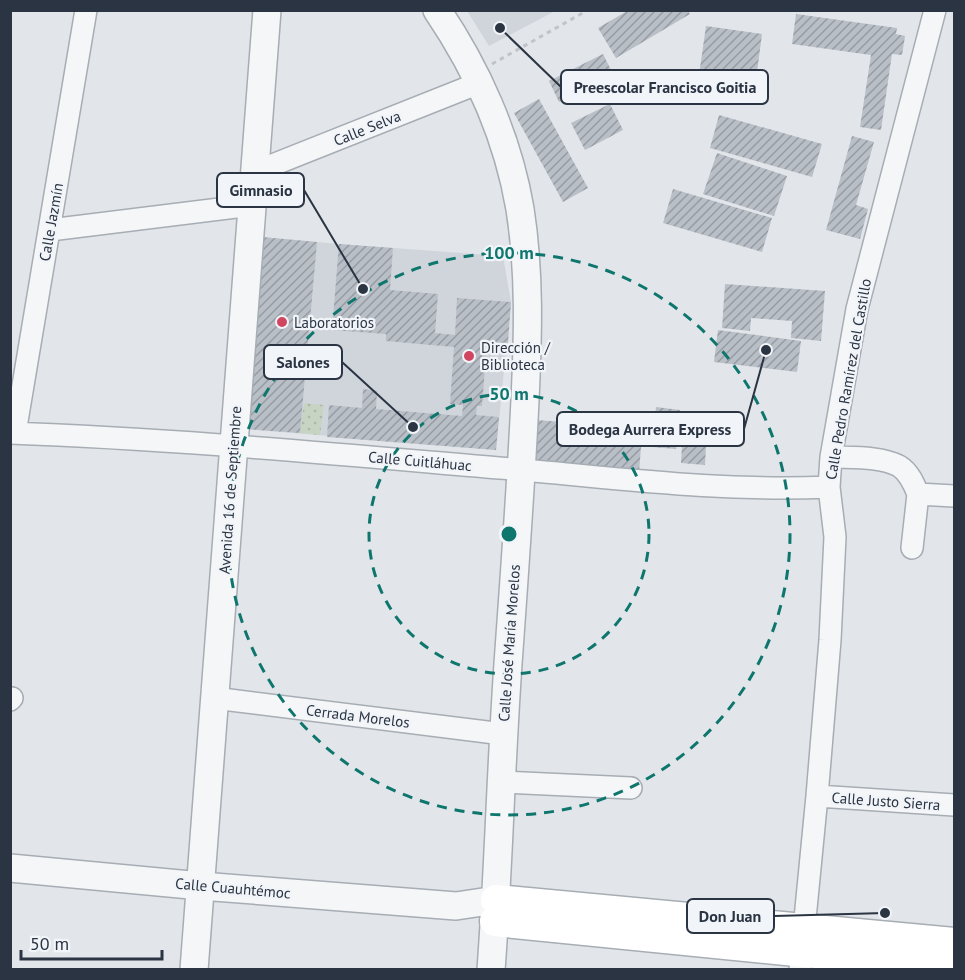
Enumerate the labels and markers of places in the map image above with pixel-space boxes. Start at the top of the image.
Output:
callout: Preescolar Francisco Goitia [561,70,768,104]
callout: Gimnasio [217,173,304,207]
place label: Laboratorios [294,313,374,332]
marker: Laboratorios [275,315,289,329]
place label: Dirección / Biblioteca [481,338,551,374]
callout: Salones [264,345,342,379]
marker: Dirección / Biblioteca [462,349,476,363]
callout: Bodega Aurrera Express [557,412,744,446]
centre of rings [499,524,519,544]
callout: Don Juan [687,899,774,933]

